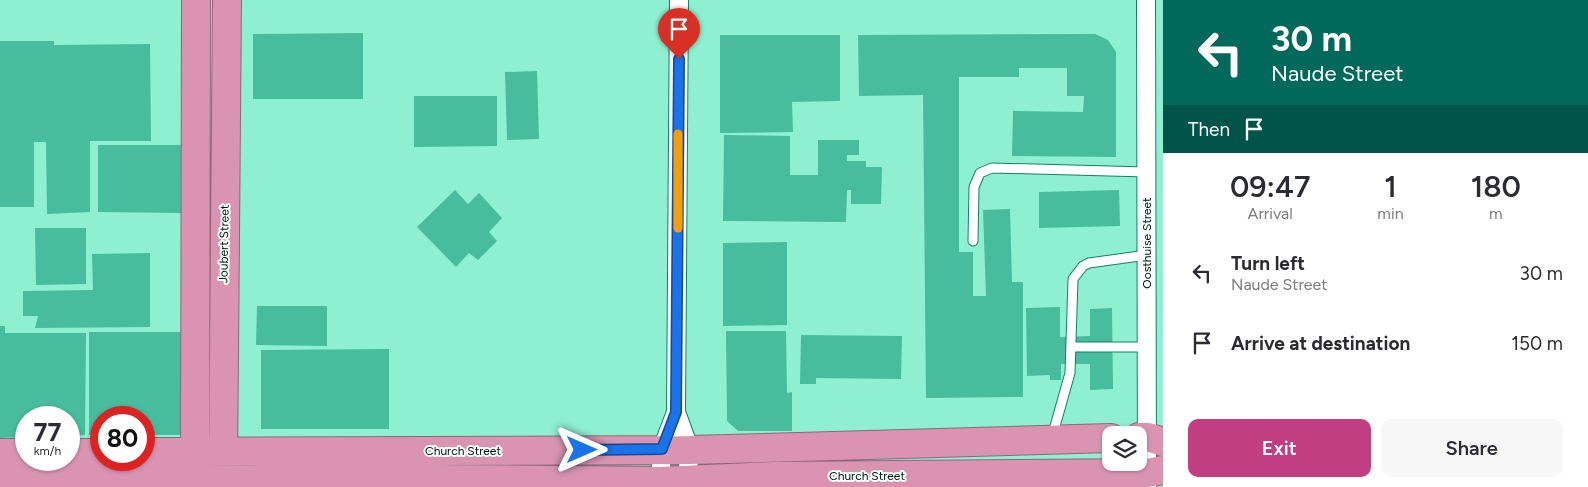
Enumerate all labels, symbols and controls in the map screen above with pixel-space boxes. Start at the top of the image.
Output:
pin [658,8,700,59]
icon: arrive [665,15,693,43]
text: 30 m [1271,18,1352,60]
icon: left [1188,20,1253,85]
text: Naude Street [1271,60,1403,87]
icon: arrive [1240,115,1268,143]
text: Then [1188,118,1230,141]
text: 09:47 [1230,168,1310,205]
text: 1 [1384,168,1397,205]
text: 180 [1471,168,1521,205]
street label: Oosthuise Street [1140,197,1154,289]
street label: Joubert Street [216,204,232,283]
text: Arrival [1248,204,1293,223]
text: min [1377,204,1404,223]
text: m [1489,204,1503,223]
text: Turn left [1231,252,1305,275]
icon: left [1188,259,1216,287]
text: 30 m [1520,262,1563,285]
text: Naude Street [1231,275,1327,294]
icon: arrive [1188,329,1216,357]
text: Arrive at destination [1231,332,1410,355]
text: 150 m [1511,332,1563,355]
speed limit sign: 80 [90,406,155,471]
text: 77 [34,417,61,447]
button: Exit [1188,419,1371,477]
button: Share [1381,419,1563,477]
position arrow [555,423,607,475]
map controls [1102,426,1147,471]
button: layers [1102,426,1147,471]
text: km/h [34,444,61,458]
street label: Church Street [425,444,501,458]
street label: Church Street [829,469,905,483]

